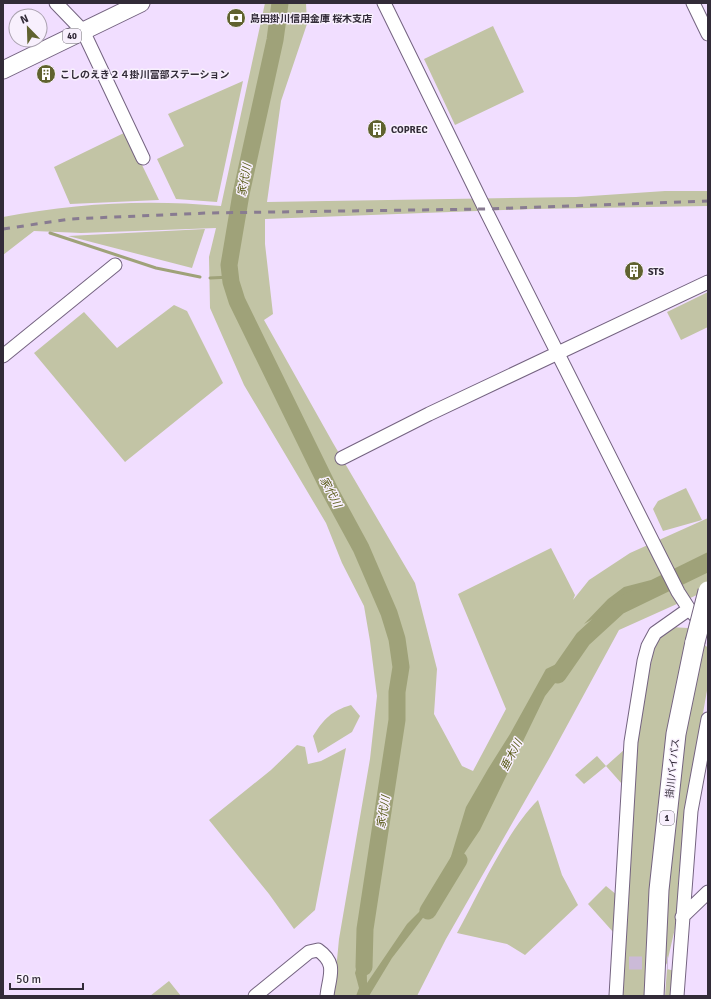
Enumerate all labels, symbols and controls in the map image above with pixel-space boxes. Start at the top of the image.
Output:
bank icon: 島田掛川信用金庫 桜木支店 [225,7,247,29]
north arrow [8,8,48,48]
text: N [18,12,30,27]
place label: 島田掛川信用金庫 桜木支店 [250,13,372,25]
road number: 40 [63,29,81,43]
building icon: こしのえき２４掛川富部ステーション [35,63,57,85]
place label: こしのえき２４掛川富部ステーション [60,69,230,81]
building icon: COPREC [366,118,388,140]
place label: COPREC [391,124,427,136]
water label: 家代川 [235,162,254,197]
building icon: STS [623,260,645,282]
place label: STS [648,266,664,278]
water label: 家代川 [317,475,345,511]
water label: 垂木川 [498,737,525,773]
street label: 掛川バイパス [664,738,682,798]
water label: 家代川 [374,794,393,829]
road number: 1 [660,811,674,825]
scale bar [10,965,83,991]
text: 50 m [16,972,41,987]

